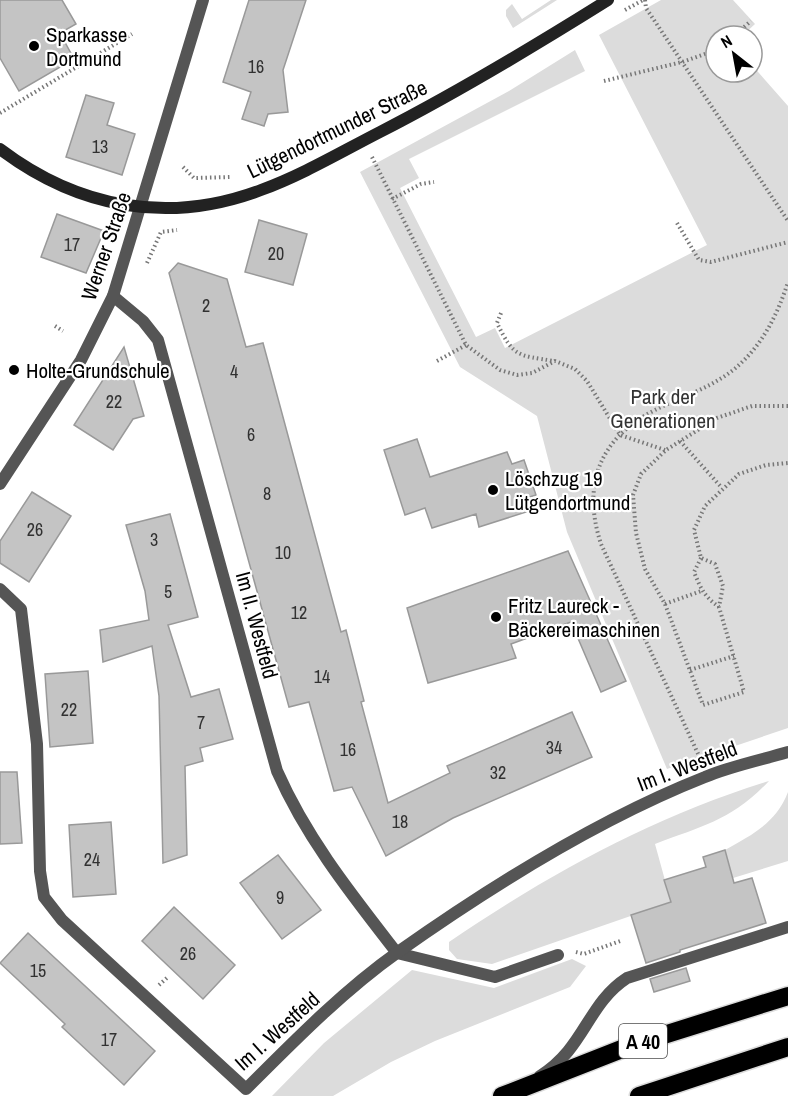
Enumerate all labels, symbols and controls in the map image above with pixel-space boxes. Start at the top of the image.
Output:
place label: Sparkasse Dortmund [46,20,127,73]
north arrow [704,24,764,84]
text: N [717,29,736,53]
marker: Sparkasse Dortmund [27,39,41,53]
house number: 16 [248,54,264,79]
street label: Lütgendortmunder Straße [242,73,432,185]
house number: 13 [92,134,108,159]
street label: Werner Straße [74,188,138,304]
house number: 17 [64,232,80,257]
house number: 20 [268,241,284,266]
house number: 2 [202,293,210,318]
place label: Holte-Grundschule [26,356,170,385]
house number: 4 [230,359,238,384]
marker: Holte-Grundschule [7,363,21,377]
park label: Park der Generationen [610,382,716,435]
house number: 22 [106,389,122,414]
house number: 6 [247,422,255,447]
place label: Löschzug 19 Lütgendortmund [505,464,630,517]
house number: 8 [263,481,271,506]
marker: Löschzug 19 Lütgendortmund [486,483,500,497]
house number: 26 [27,517,43,542]
house number: 3 [150,527,158,552]
house number: 10 [275,540,291,565]
street label: Im II. Westfeld [229,568,285,682]
house number: 5 [164,579,172,604]
place label: Fritz Laureck - Bäckereimaschinen [508,591,660,644]
house number: 12 [291,600,307,625]
marker: Fritz Laureck - Bäckereimaschinen [489,610,503,624]
house number: 14 [314,664,330,689]
house number: 22 [61,697,77,722]
house number: 7 [197,710,205,735]
street label: Im I. Westfeld [633,734,741,798]
house number: 34 [546,735,562,760]
house number: 16 [340,737,356,762]
house number: 32 [490,760,506,785]
house number: 18 [392,809,408,834]
house number: 24 [84,847,100,872]
house number: 9 [276,885,284,910]
house number: 26 [180,941,196,966]
house number: 15 [30,958,46,983]
street label: Im I. Westfeld [228,985,326,1077]
road number: A 40 [619,1024,667,1058]
house number: 17 [101,1027,117,1052]

